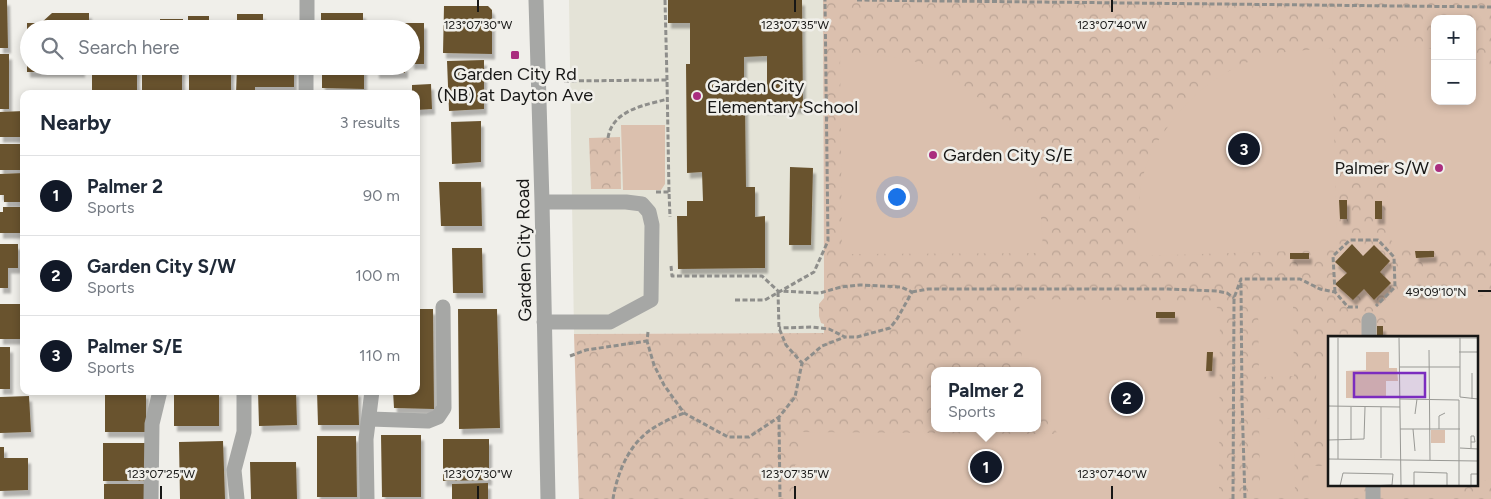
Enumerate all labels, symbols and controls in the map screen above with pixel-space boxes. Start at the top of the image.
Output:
map controls [1431,15,1476,105]
button: + [1431,15,1476,60]
text: 123°07'30"W [444,18,513,32]
text: 123°07'35"W [761,18,829,32]
text: 123°07'40"W [1077,18,1147,32]
search box [20,20,420,75]
icon: search [38,34,66,62]
text: Search here [78,36,180,59]
marker: Garden City Rd (NB) at Dayton Ave [509,49,521,61]
button: − [1431,60,1476,105]
place label: Garden City Rd (NB) at Dayton Ave [437,63,593,106]
place label: Garden City Elementary School [707,75,858,118]
marker: Garden City Elementary School [691,90,703,102]
text: Nearby [40,110,111,135]
text: 3 results [340,113,400,132]
pin: 3 [1228,130,1260,168]
place label: Garden City S/E [943,144,1073,166]
marker: Garden City S/E [927,149,939,161]
place label: Palmer S/W [1335,157,1430,179]
marker: Palmer S/W [1433,162,1445,174]
text: Palmer 2 [87,175,163,198]
street label: Garden City Road [512,178,536,322]
your location [884,184,910,210]
text: 1 [53,186,59,205]
text: 90 m [363,186,400,205]
text: Sports [87,198,134,217]
text: Garden City S/W [87,255,236,278]
text: 2 [51,266,61,285]
text: 100 m [355,266,400,285]
text: Sports [87,278,134,297]
text: 49°09'10"N [1405,285,1467,299]
text: Palmer S/E [87,335,183,358]
inset map [1328,336,1478,486]
text: 3 [52,346,60,365]
text: 110 m [359,346,400,365]
text: Sports [87,358,134,377]
popup [931,367,1041,432]
text: Palmer 2 [948,379,1024,402]
pin: 2 [1111,379,1143,417]
text: Sports [948,402,996,421]
pin: 1 [970,448,1002,486]
text: 123°07'25"W [127,467,196,481]
text: 123°07'30"W [444,467,513,481]
text: 123°07'35"W [761,467,829,481]
text: 123°07'40"W [1077,467,1147,481]

